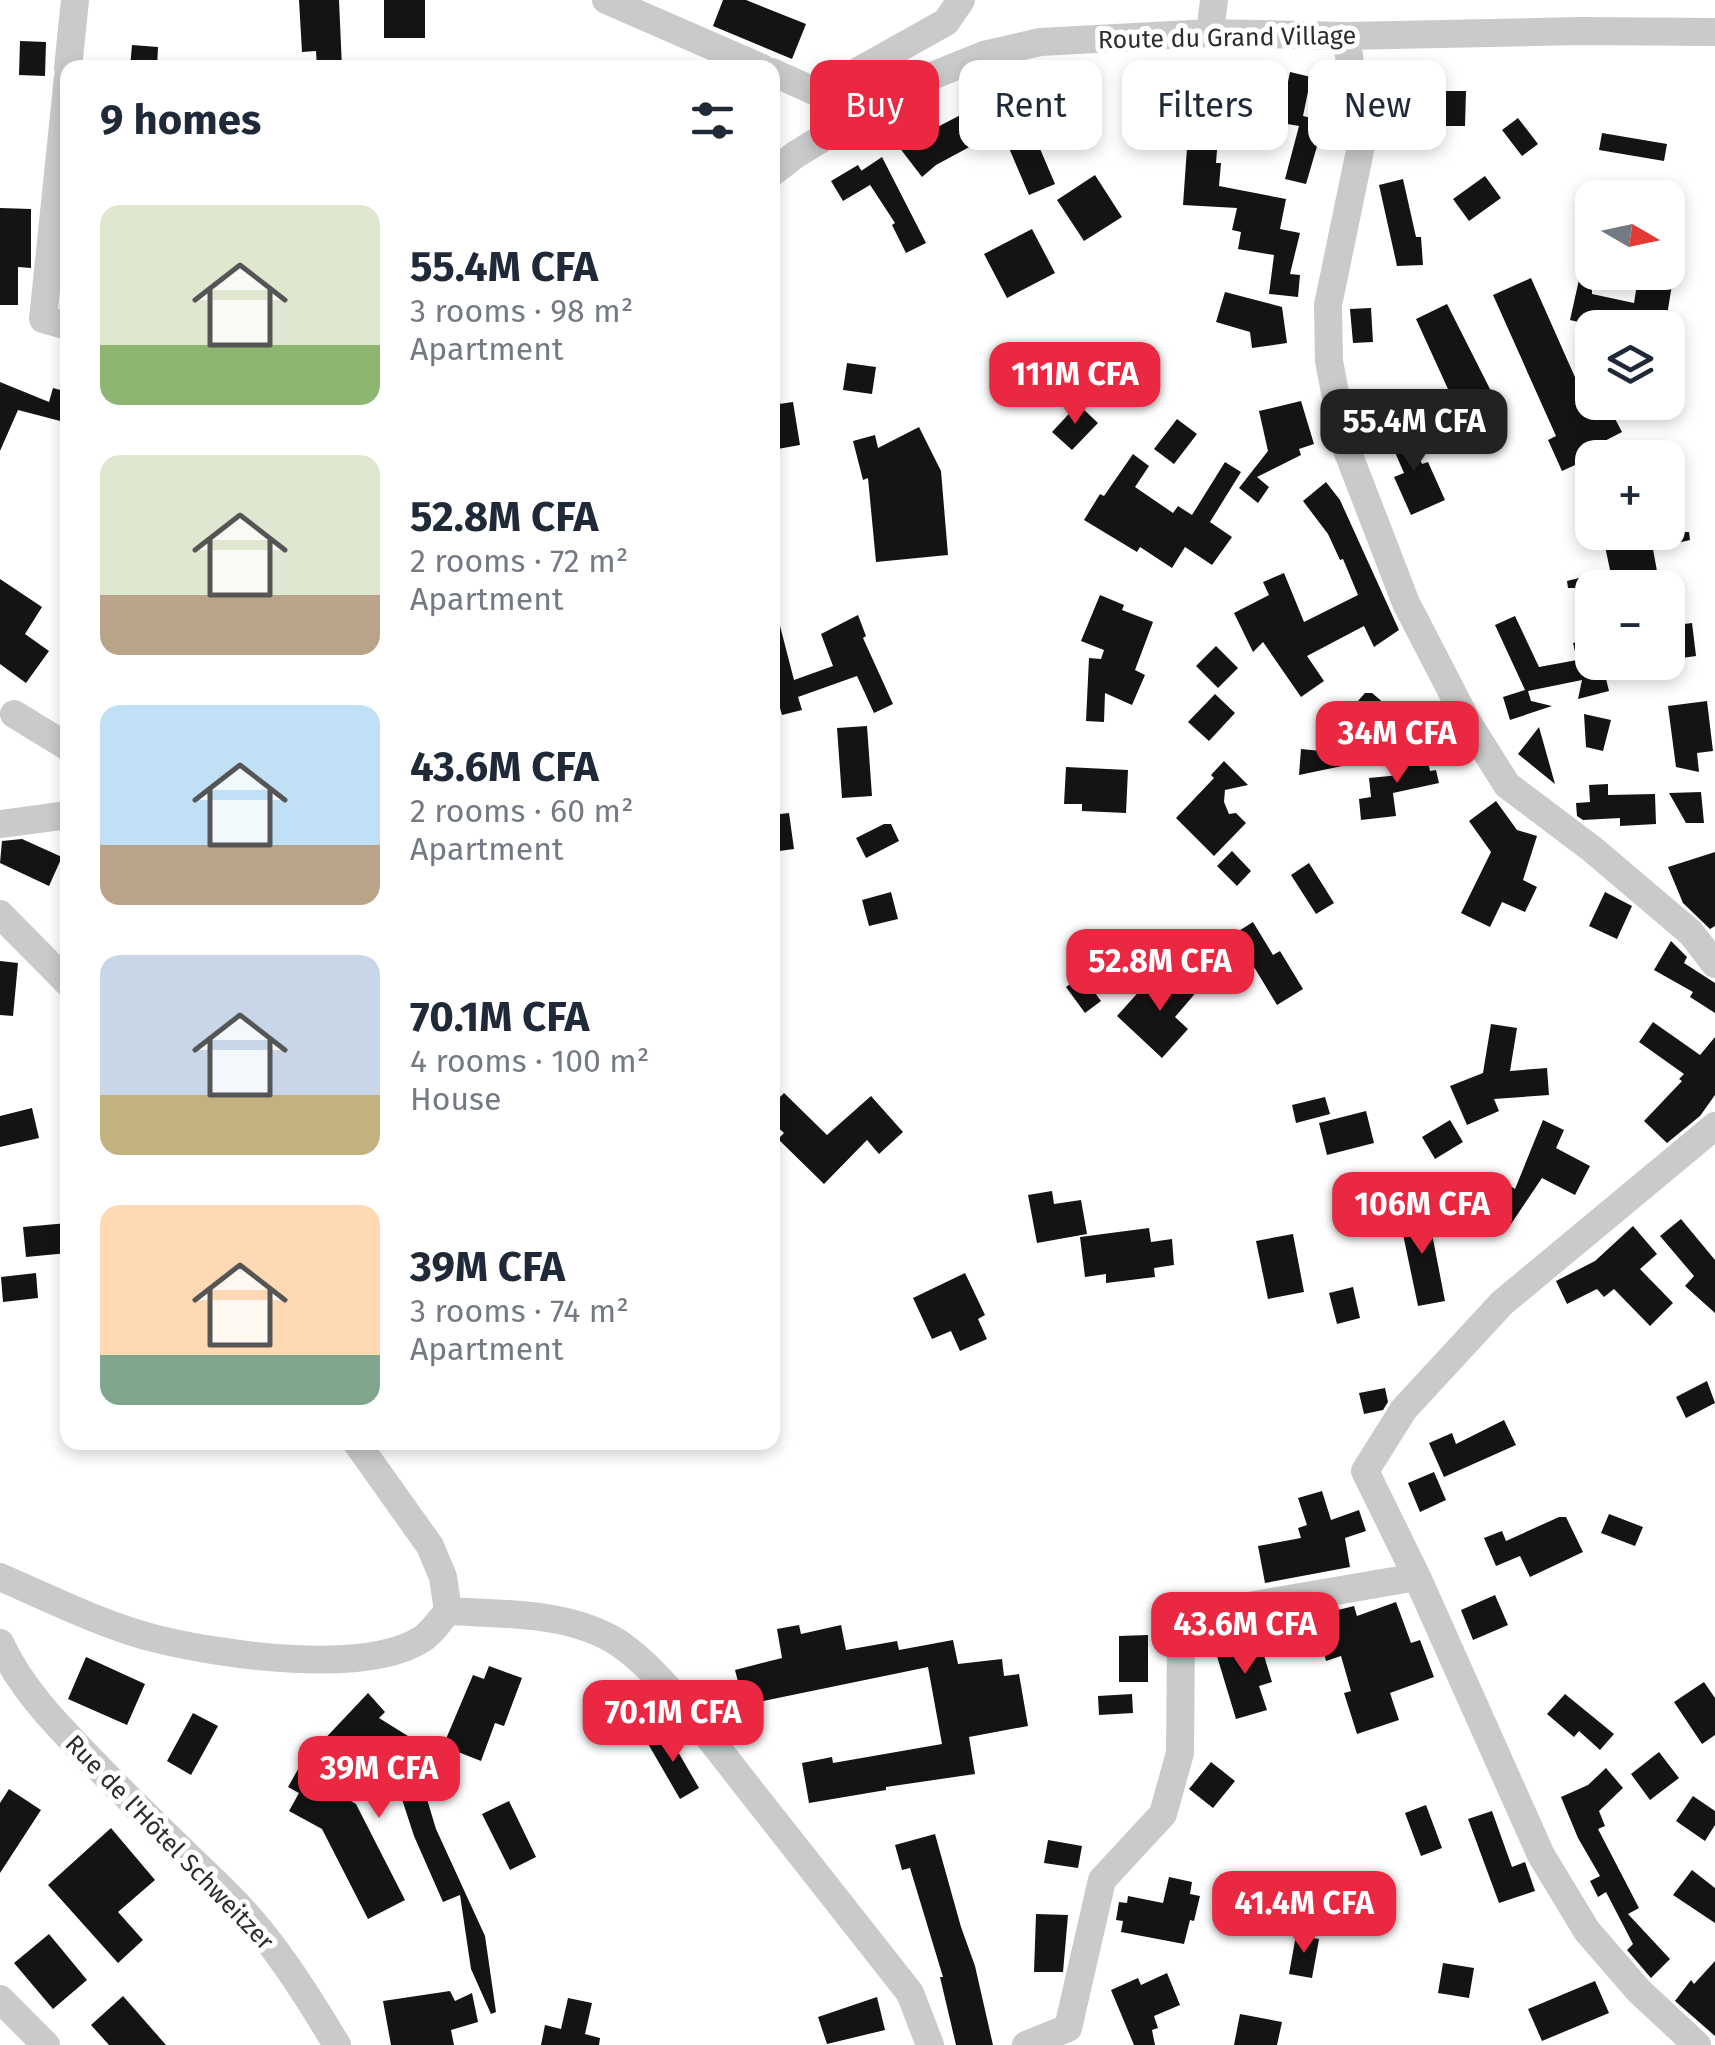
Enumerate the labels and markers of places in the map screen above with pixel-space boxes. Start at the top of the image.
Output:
pin: 111M CFA [972,342,1178,427]
pin: 55.4M CFA [1300,389,1528,474]
pin: 34M CFA [1305,701,1489,786]
pin: 52.8M CFA [1046,929,1274,1014]
pin: 106M CFA [1319,1172,1525,1257]
pin: 43.6M CFA [1131,1592,1359,1677]
pin: 70.1M CFA [559,1680,787,1765]
pin: 39M CFA [287,1736,471,1821]
pin: 41.4M CFA [1190,1871,1418,1956]

